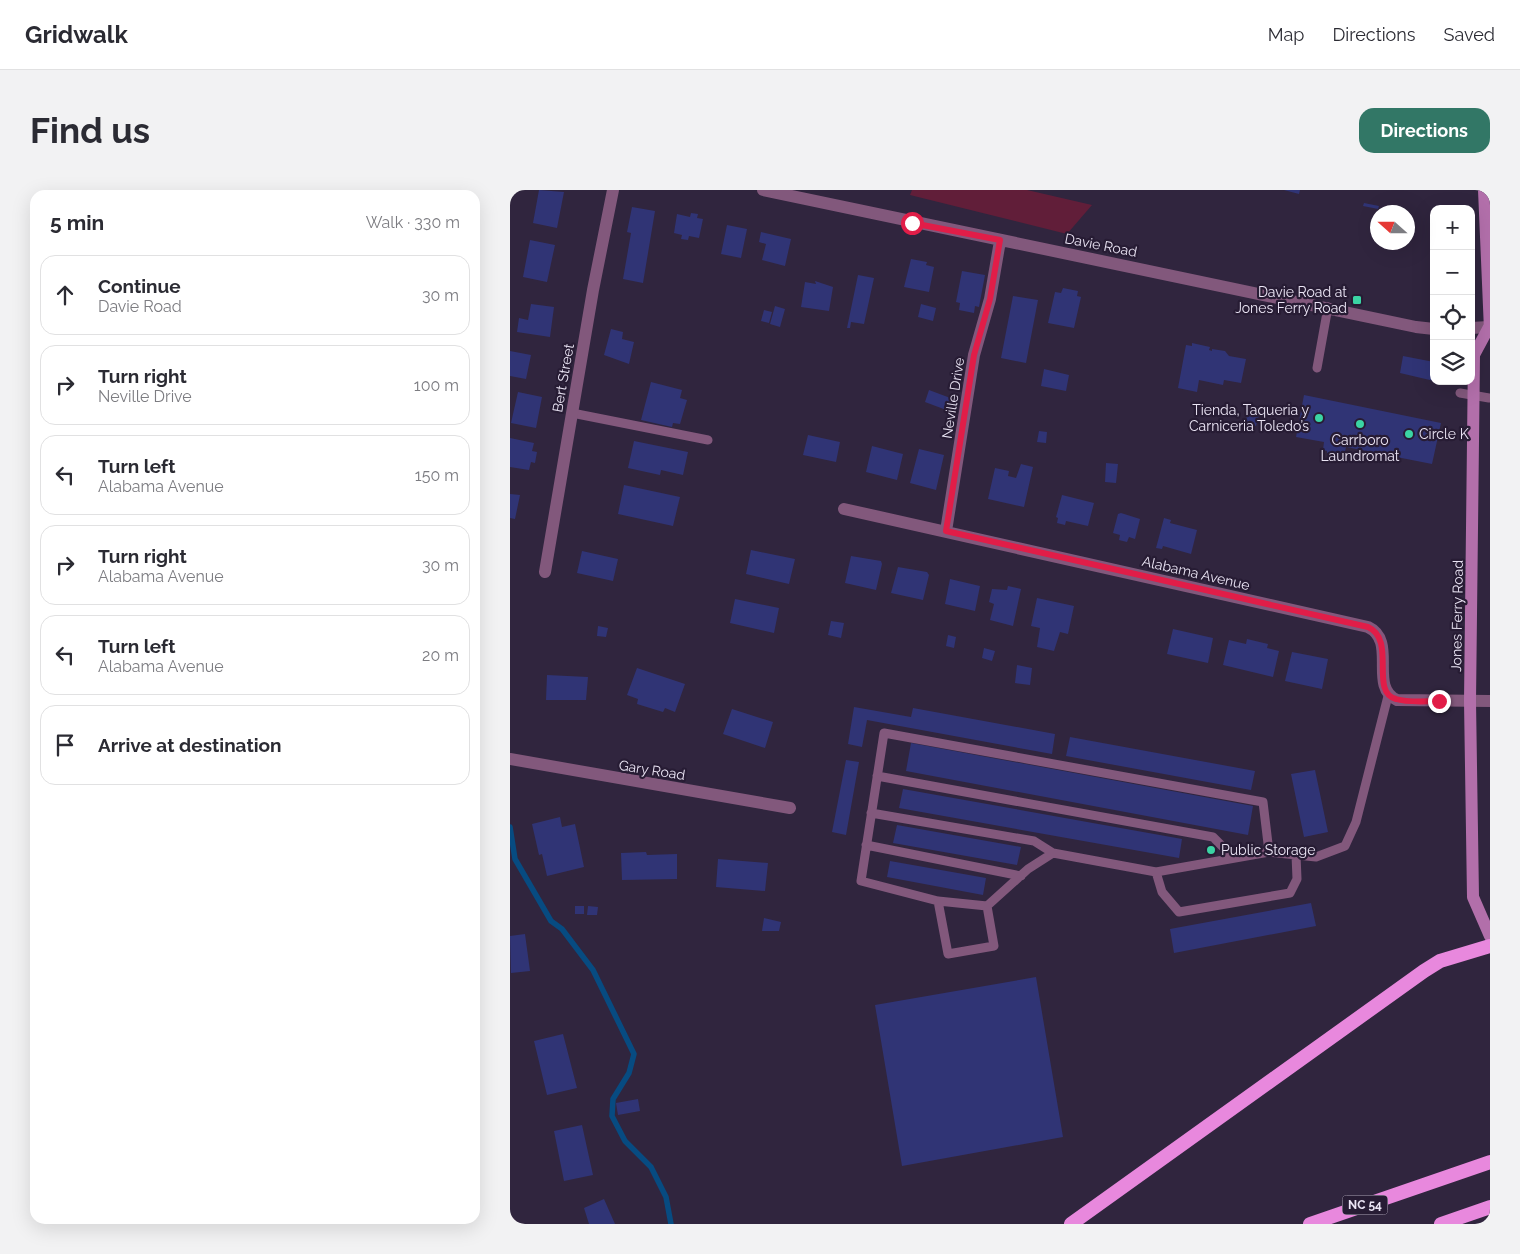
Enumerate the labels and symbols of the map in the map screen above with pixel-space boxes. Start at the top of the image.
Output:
north arrow [1370,205,1415,250]
route start [901,212,924,235]
street label: Davie Road [1064,230,1138,260]
place label: Davie Road at Jones Ferry Road [1235,284,1347,316]
marker: Davie Road at Jones Ferry Road [1351,294,1363,306]
street label: Bert Street [549,342,577,414]
street label: Neville Drive [939,356,967,440]
place label: Tienda, Taqueria y Carniceria Toledo’s [1189,402,1309,434]
marker: Tienda, Taqueria y Carniceria Toledo’s [1313,412,1325,424]
marker: Carrboro Laundromat [1354,418,1366,430]
place label: Circle K [1419,426,1469,442]
marker: Circle K [1403,428,1415,440]
place label: Carrboro Laundromat [1320,432,1400,464]
street label: Alabama Avenue [1141,553,1251,593]
street label: Jones Ferry Road [1448,560,1466,672]
route end [1428,690,1451,713]
street label: Gary Road [618,757,686,783]
place label: Public Storage [1221,842,1315,858]
marker: Public Storage [1205,844,1217,856]
road number: NC 54 [1342,1196,1388,1214]

